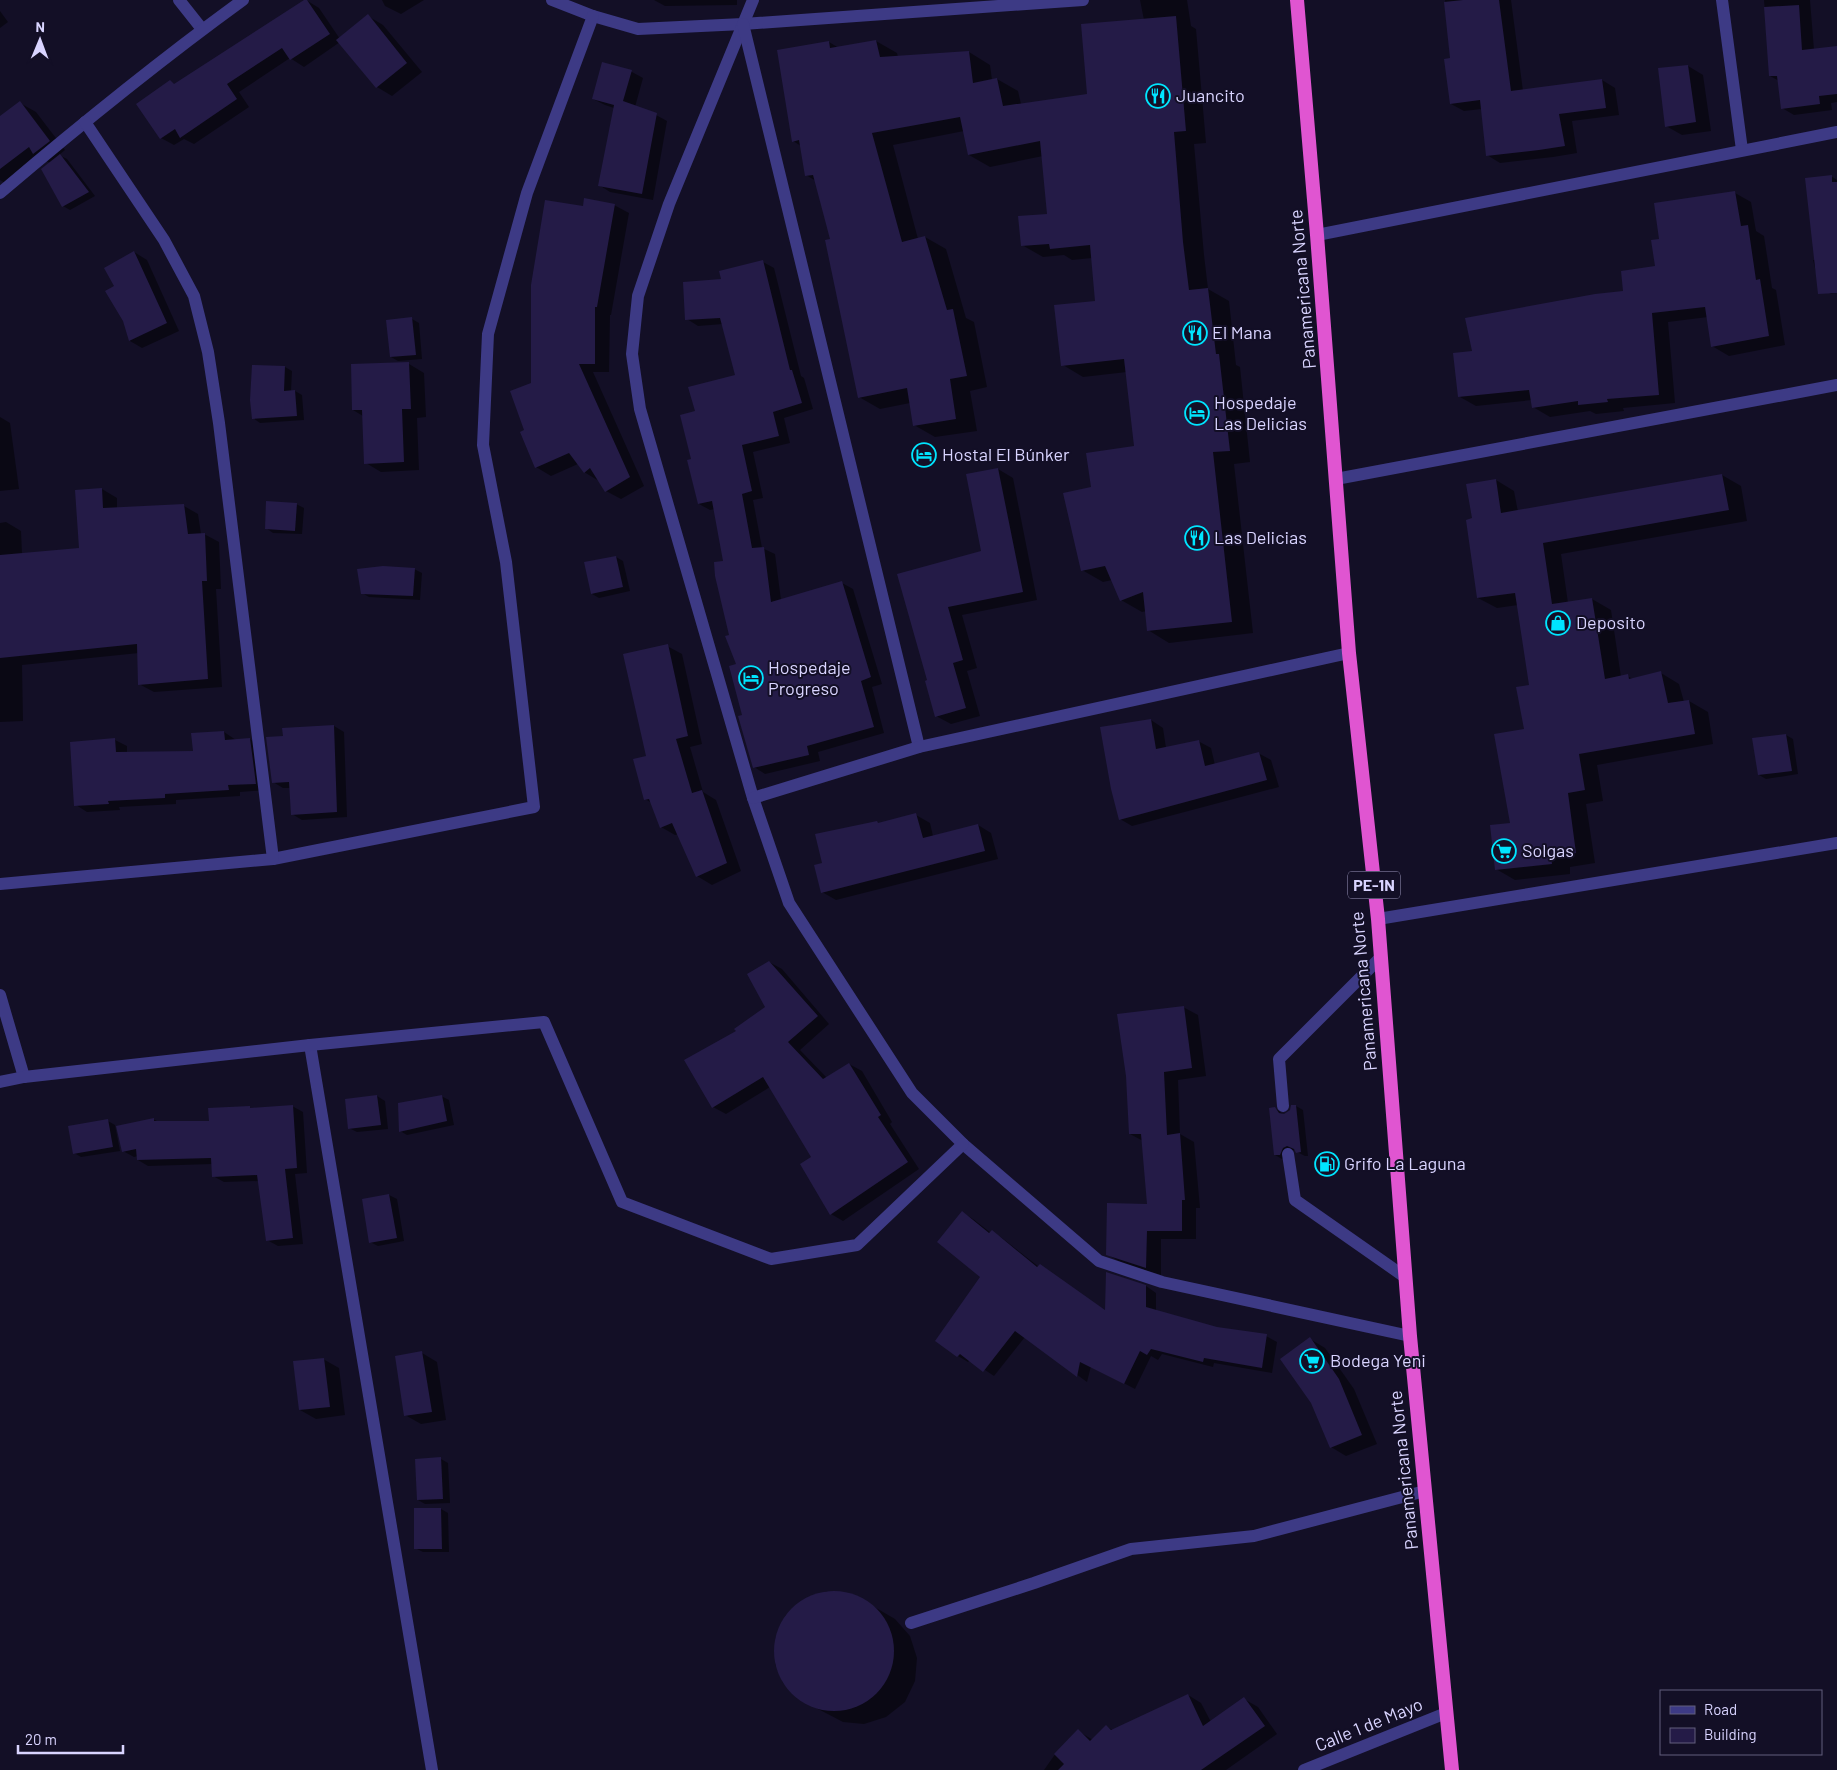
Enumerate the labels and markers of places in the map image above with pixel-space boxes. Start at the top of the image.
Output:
restaurant icon: Juancito [1145,83,1171,109]
place label: Juancito [1176,84,1245,106]
restaurant icon: El Mana [1182,320,1208,346]
place label: El Mana [1212,321,1272,343]
place label: Hospedaje Las Delicias [1214,391,1307,434]
hotel icon: Hospedaje Las Delicias [1184,400,1210,426]
hotel icon: Hostal El Búnker [911,442,937,468]
place label: Hostal El Búnker [942,443,1070,465]
restaurant icon: Las Delicias [1184,525,1210,551]
place label: Las Delicias [1214,526,1307,548]
shop icon: Deposito [1545,610,1571,636]
place label: Deposito [1576,611,1646,633]
place label: Hospedaje Progreso [768,656,851,699]
hotel icon: Hospedaje Progreso [738,665,764,691]
supermarket icon: Solgas [1491,838,1517,864]
place label: Solgas [1522,839,1574,861]
fuel station icon: Grifo La Laguna [1314,1151,1340,1177]
place label: Grifo La Laguna [1344,1152,1466,1174]
supermarket icon: Bodega Yeni [1299,1348,1325,1374]
place label: Bodega Yeni [1330,1349,1426,1371]

